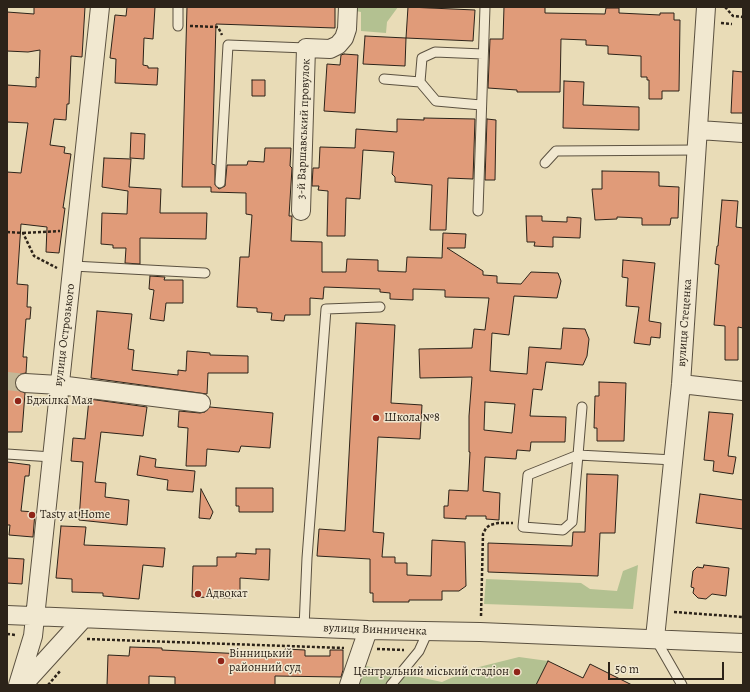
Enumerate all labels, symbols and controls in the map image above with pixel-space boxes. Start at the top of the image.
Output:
street label: 3-й Варшавський провулок [294,58,314,200]
street label: вулиця Стеценка [675,279,695,367]
street label: вулиця Острозького [52,283,78,387]
place label: Бджілка Мая [26,394,93,408]
marker: Бджілка Мая [13,396,23,406]
place label: Школа №8 [384,411,440,425]
marker: Школа №8 [371,413,381,423]
place label: Tasty at Home [40,508,110,522]
marker: Tasty at Home [27,510,37,520]
place label: Адвокат [206,587,248,601]
marker: Адвокат [193,589,203,599]
street label: вулиця Винниченка [323,621,427,639]
place label: Вінницький районний суд [229,647,301,675]
scale bar [610,654,726,680]
marker: Вінницький районний суд [216,656,226,666]
text: 50 m [615,661,639,677]
place label: Центральний міський стадіон [353,665,509,679]
marker: Центральний міський стадіон [512,667,522,677]

